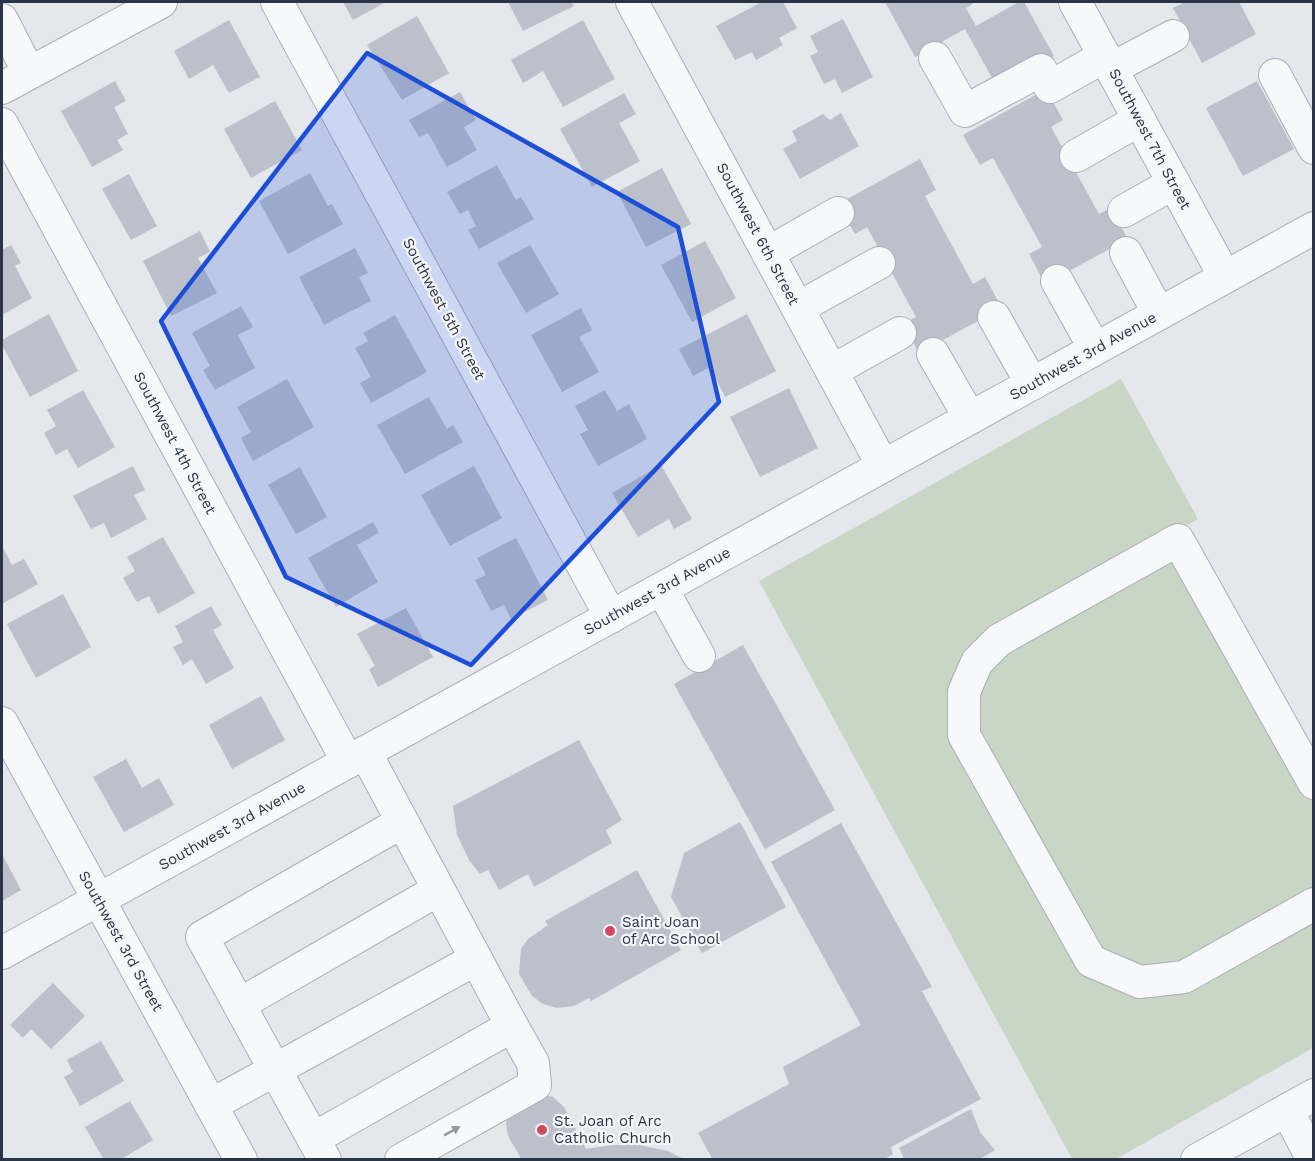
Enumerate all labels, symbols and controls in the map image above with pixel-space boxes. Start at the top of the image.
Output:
street label: Southwest 7th Street [1105,65,1195,213]
street label: Southwest 6th Street [713,160,803,309]
street label: Southwest 5th Street [399,235,489,384]
street label: Southwest 3rd Avenue [1006,308,1160,404]
street label: Southwest 4th Street [130,369,221,518]
street label: Southwest 3rd Avenue [580,543,734,639]
street label: Southwest 3rd Avenue [155,778,309,874]
street label: Southwest 3rd Street [75,868,167,1015]
place label: Saint Joan of Arc School [622,913,720,948]
marker: Saint Joan of Arc School [603,924,617,938]
place label: St. Joan of Arc Catholic Church [554,1112,672,1147]
marker: St. Joan of Arc Catholic Church [535,1123,549,1137]
one-way arrow [444,1126,461,1136]

